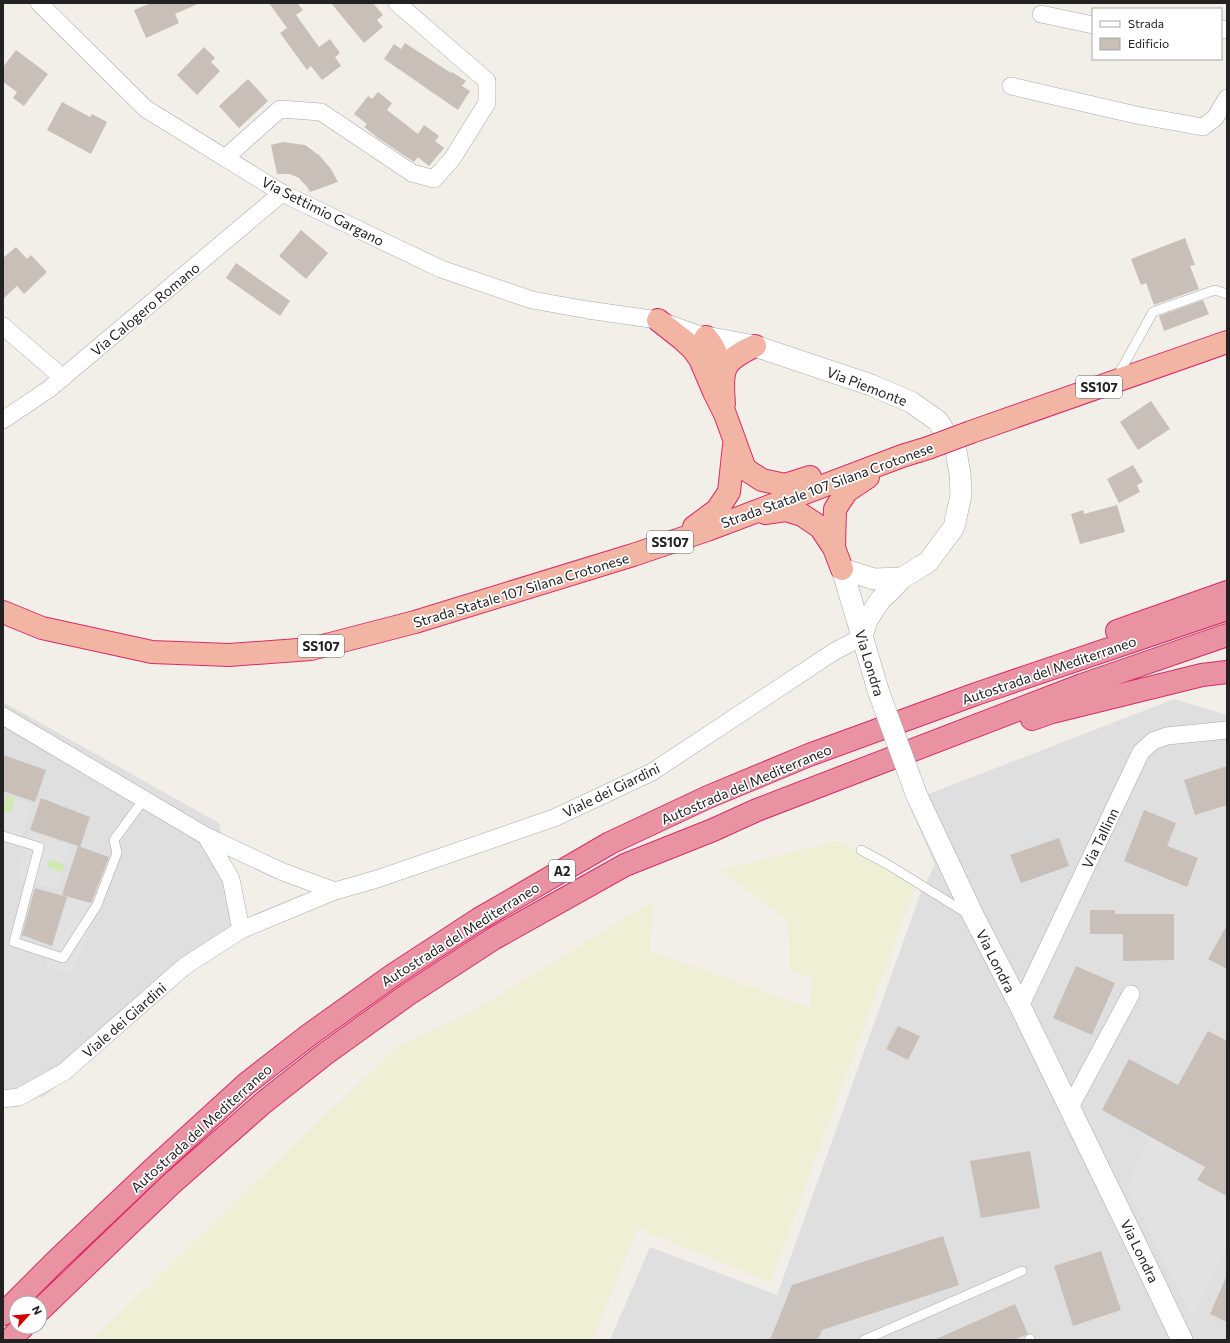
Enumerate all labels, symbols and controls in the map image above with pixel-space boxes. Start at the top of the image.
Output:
legend [1092,8,1222,60]
text: Strada [1128,16,1164,30]
text: Edificio [1128,36,1169,50]
street label: Via Settimio Gargano [259,173,387,249]
street label: Via Calogero Romano [87,259,203,359]
street label: Via Piemonte [824,363,910,409]
road number: SS107 [1076,376,1122,398]
street label: Strada Statale 107 Silana Crotonese [719,439,935,531]
road number: SS107 [647,531,693,553]
street label: Strada Statale 107 Silana Crotonese [411,549,631,631]
street label: Via Londra [852,628,888,698]
street label: Autostrada del Mediterraneo [960,632,1138,708]
road number: SS107 [298,635,344,657]
street label: Autostrada del Mediterraneo [658,740,834,828]
street label: Viale dei Giardini [560,759,662,821]
street label: Via Tallinn [1078,805,1122,871]
road number: A2 [549,860,575,882]
street label: Autostrada del Mediterraneo [378,878,542,990]
street label: Via Londra [973,927,1019,995]
street label: Viale dei Giardini [79,979,169,1061]
street label: Autostrada del Mediterraneo [127,1060,275,1196]
street label: Via Londra [1117,1216,1163,1286]
north arrow [8,1295,48,1335]
text: N [30,1304,45,1317]

